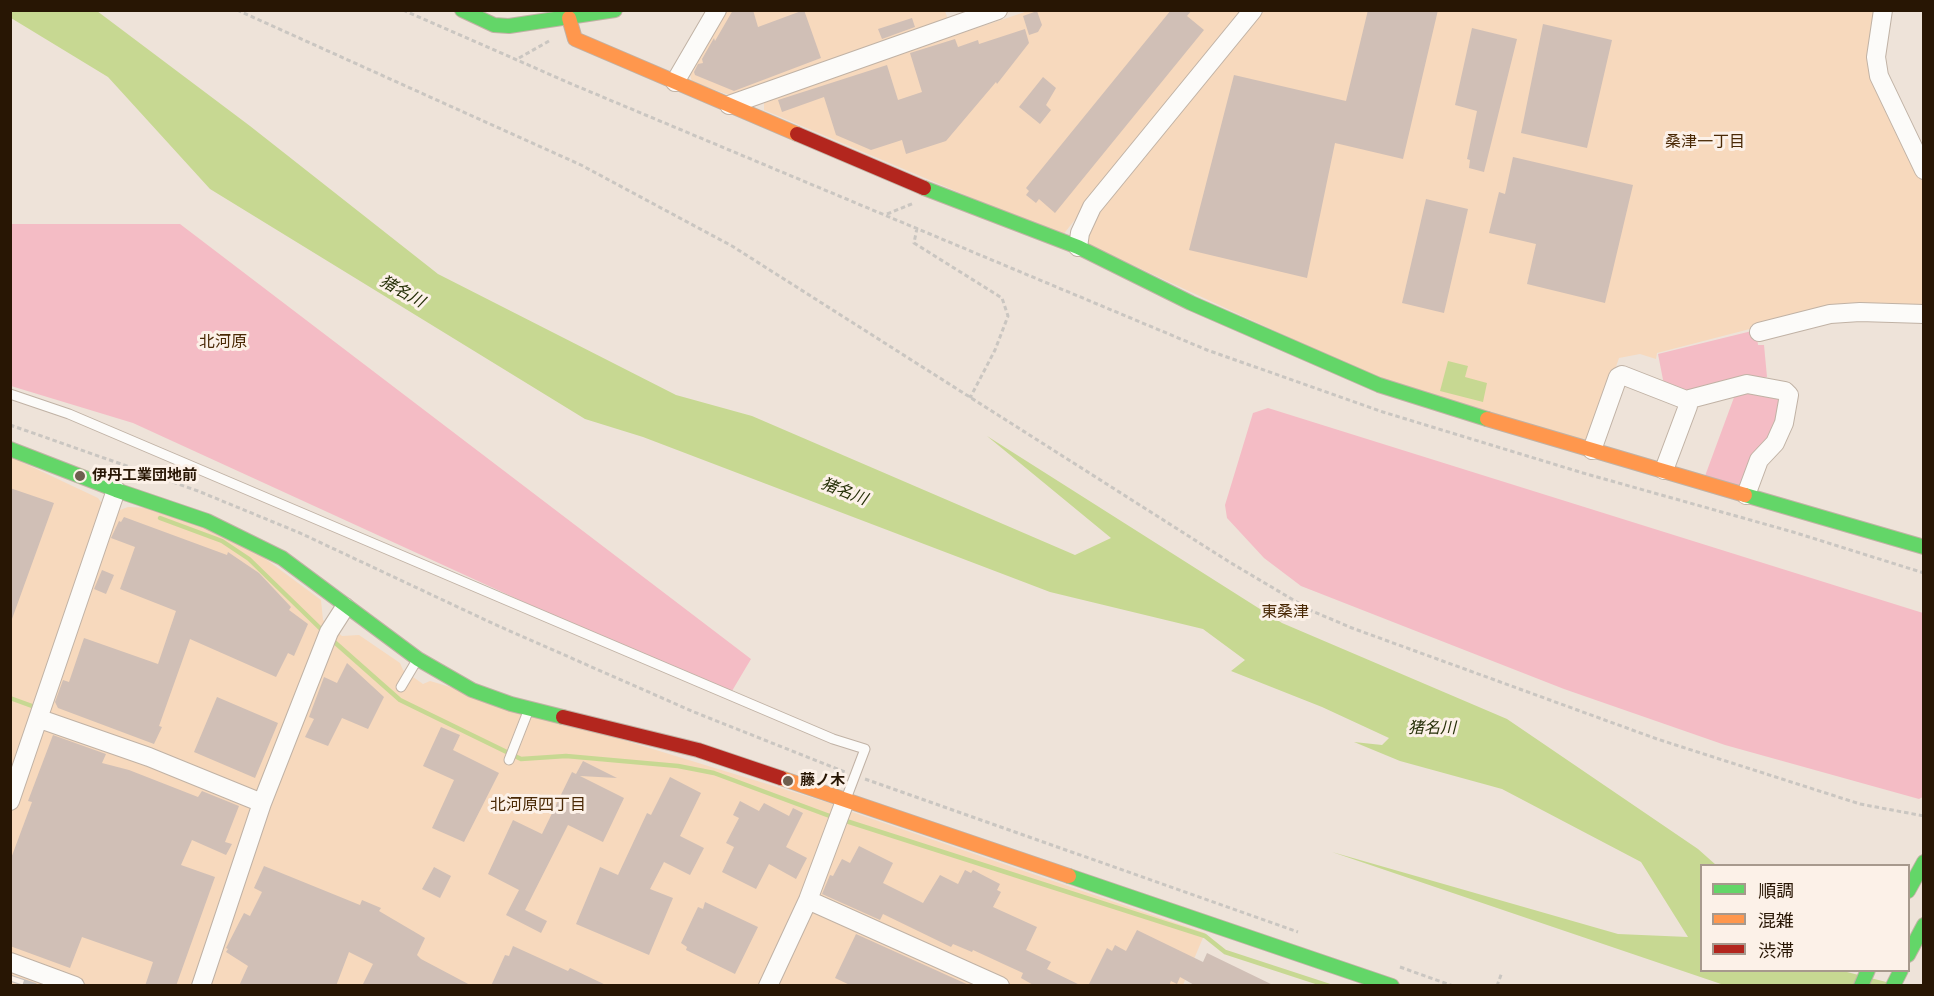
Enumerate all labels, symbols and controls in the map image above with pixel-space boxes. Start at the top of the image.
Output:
district label: 桑津一丁目 [1665,133,1745,153]
water label: 猪名川 [376,272,428,312]
district label: 北河原 [199,333,247,353]
place label: 伊丹工業団地前 [92,467,197,485]
marker: 伊丹工業団地前 [73,469,87,483]
water label: 猪名川 [818,474,870,510]
district label: 東桑津 [1261,603,1309,623]
water label: 猪名川 [1408,719,1456,739]
place label: 藤ノ木 [800,772,845,790]
marker: 藤ノ木 [781,774,795,788]
district label: 北河原四丁目 [490,796,586,816]
legend [1700,864,1910,972]
text: 順調 [1758,880,1794,902]
text: 混雑 [1758,910,1794,932]
text: 渋滞 [1758,940,1794,962]

